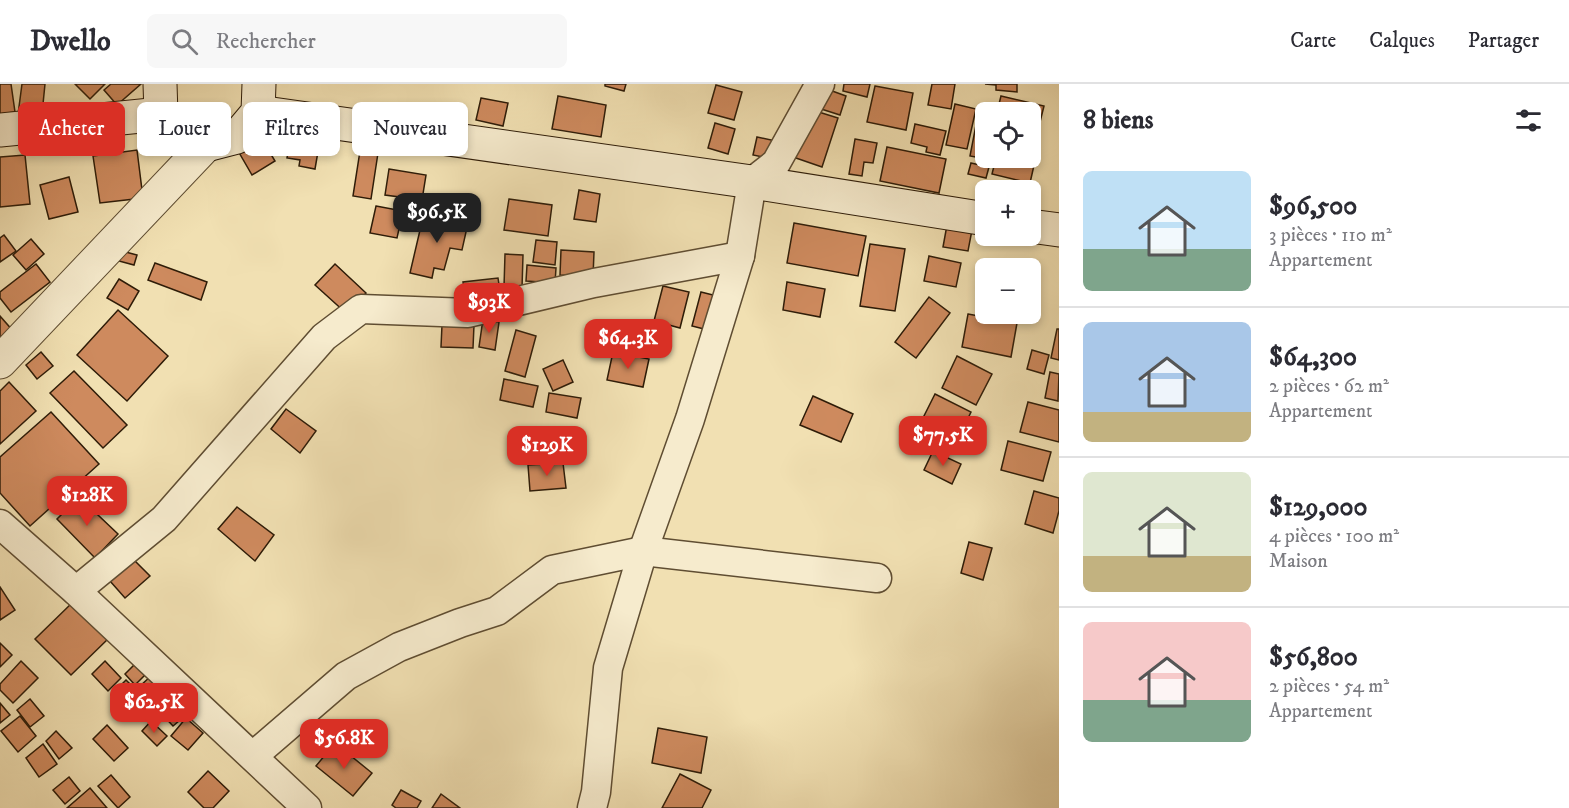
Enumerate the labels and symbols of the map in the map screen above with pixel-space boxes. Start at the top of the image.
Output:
pin: $96.5K [388,193,486,244]
pin: $93K [453,283,525,334]
pin: $64.3K [579,319,677,370]
pin: $77.5K [894,416,992,467]
pin: $129K [505,426,589,477]
pin: $128K [45,476,129,527]
pin: $62.5K [105,683,203,734]
pin: $56.8K [295,719,393,770]

